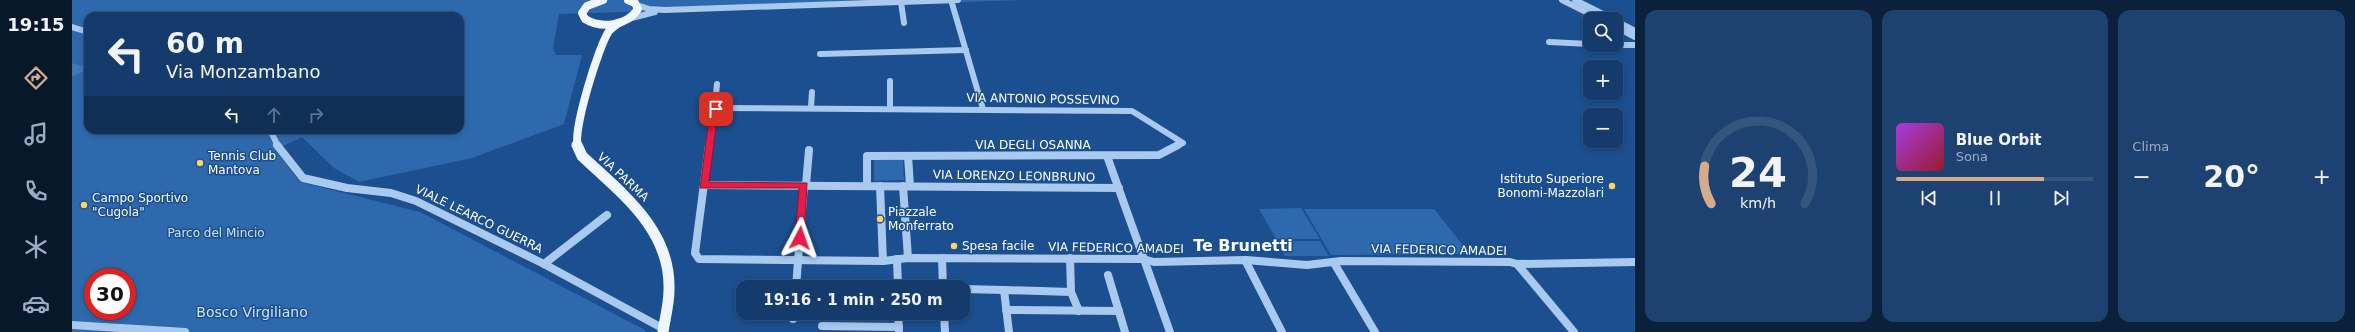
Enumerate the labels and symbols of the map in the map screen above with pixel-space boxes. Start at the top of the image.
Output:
street label: VIA ANTONIO POSSEVINO [966,91,1120,107]
pin [699,92,733,126]
street label: VIA DEGLI OSANNA [975,138,1092,152]
place label: Tennis Club Mantova [207,149,276,177]
street label: VIA PARMA [594,150,652,205]
marker: Tennis Club Mantova [195,158,205,168]
street label: VIA LORENZO LEONBRUNO [933,168,1095,184]
place label: Istituto Superiore Bonomi-Mazzolari [1498,172,1604,200]
marker: Istituto Superiore Bonomi-Mazzolari [1607,181,1617,191]
street label: VIALE LEARCO GUERRA [413,182,546,256]
place label: Campo Sportivo "Cugola" [92,191,188,219]
marker: Campo Sportivo "Cugola" [79,200,89,210]
place label: Piazzale Monferrato [888,205,954,233]
marker: Piazzale Monferrato [875,214,885,224]
position arrow [779,217,821,259]
park label: Parco del Mincio [167,226,265,240]
district label: Te Brunetti [1193,236,1293,255]
place label: Spesa facile [962,239,1034,253]
street label: VIA FEDERICO AMADEI [1048,240,1184,256]
marker: Spesa facile [949,241,959,251]
street label: VIA FEDERICO AMADEI [1371,242,1507,258]
speed limit sign: 30 [84,268,136,320]
park label: Bosco Virgiliano [196,304,308,320]

